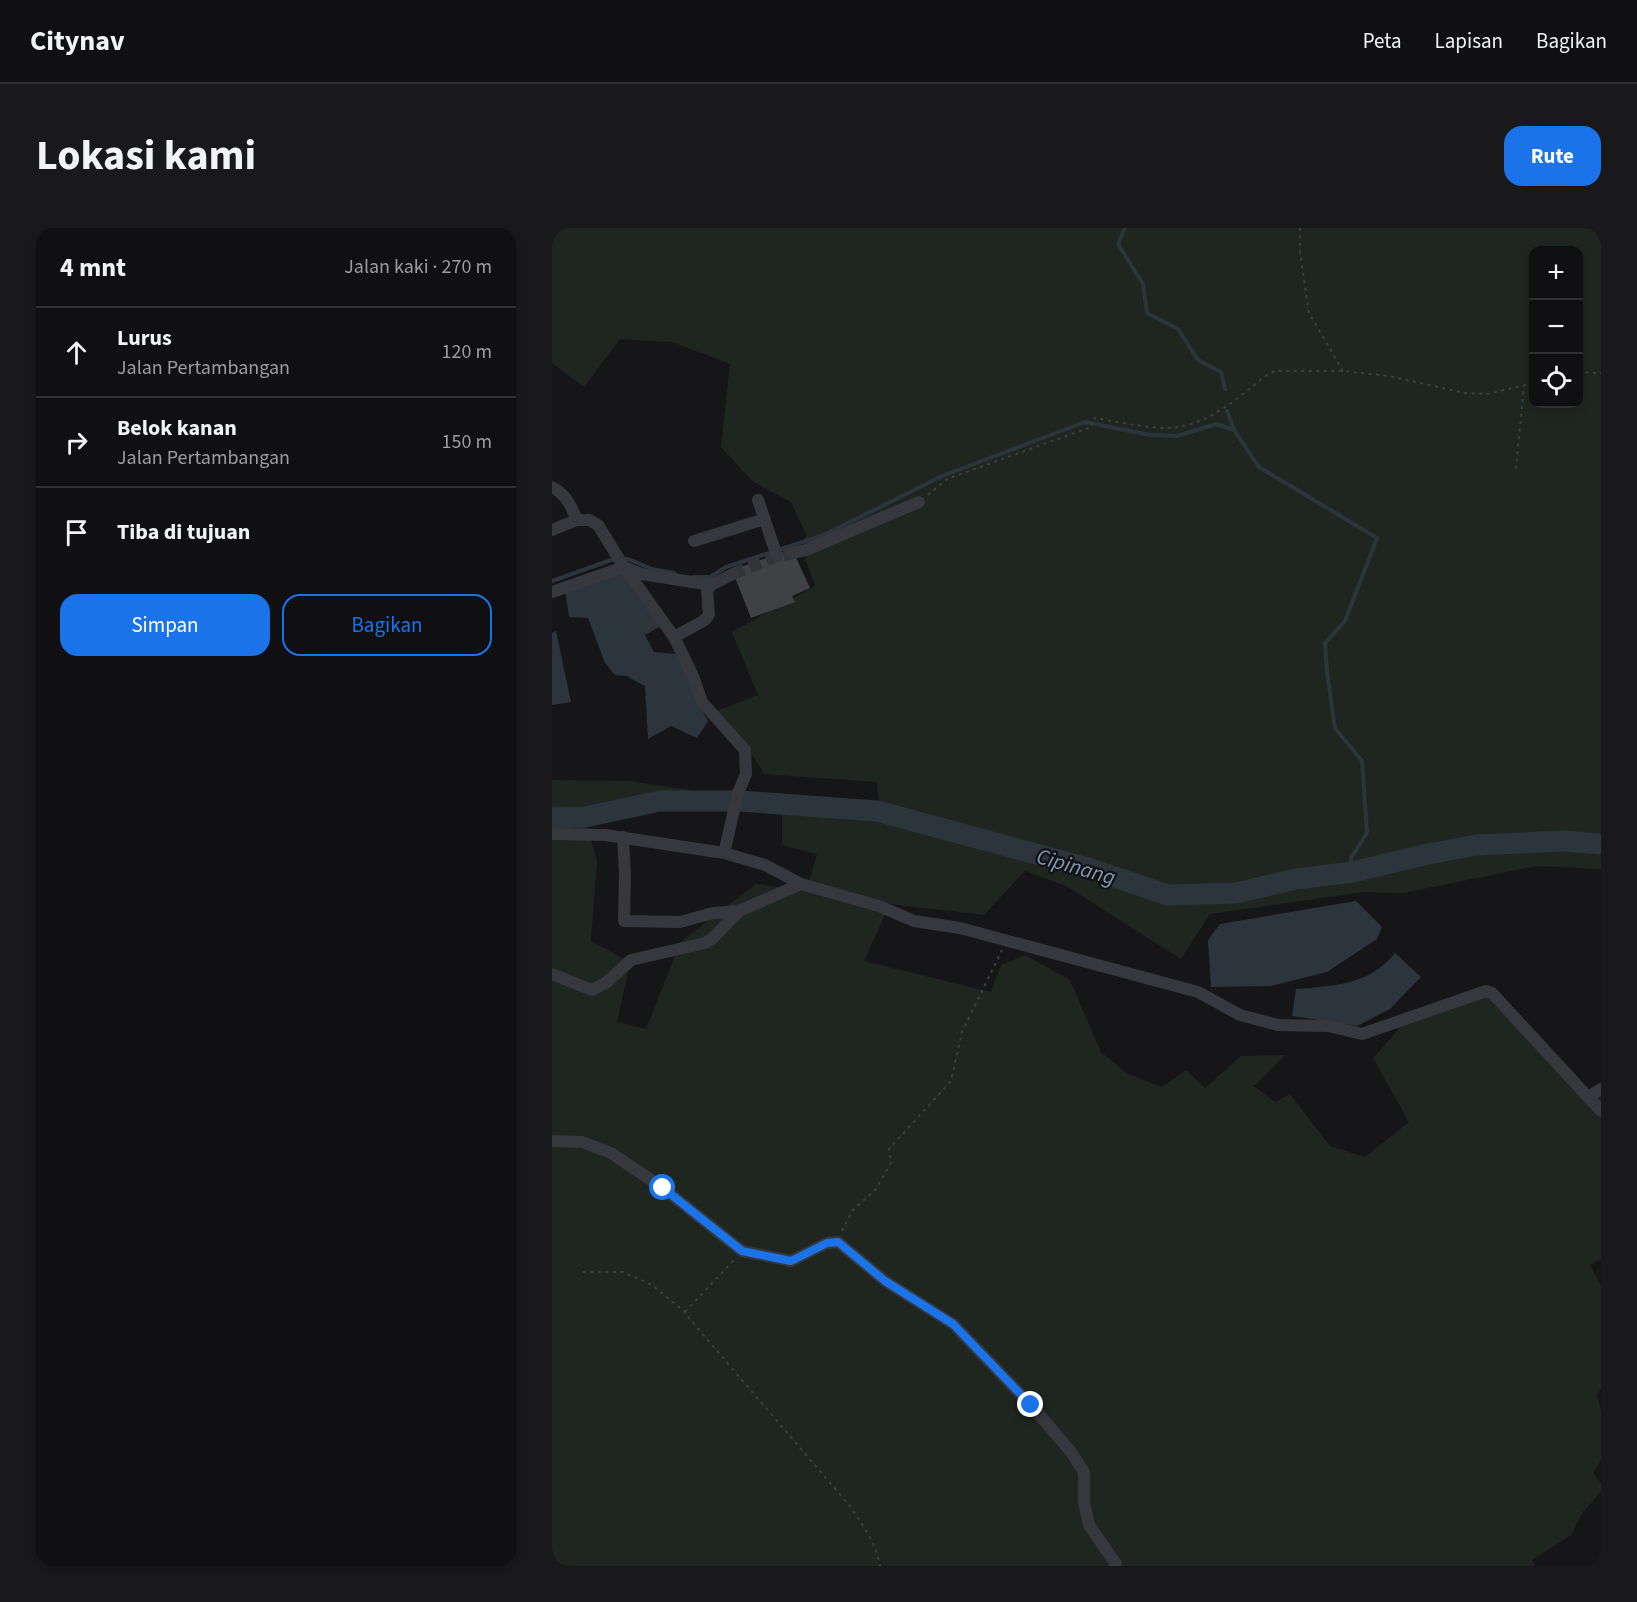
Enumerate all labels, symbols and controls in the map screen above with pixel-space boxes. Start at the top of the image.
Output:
text: Citynav [30,21,125,61]
text: Peta [1363,26,1402,56]
text: Lapisan [1435,26,1503,56]
text: Bagikan [1536,26,1607,56]
text: Lokasi kami [36,126,256,186]
button: Rute [1504,126,1601,186]
map controls [1529,246,1583,408]
button: + [1529,246,1583,300]
text: 4 mnt [60,249,126,286]
text: Jalan kaki · 270 m [344,253,492,281]
button: − [1529,300,1583,354]
text: Lurus [117,322,172,354]
icon: ahead [60,336,93,369]
text: 120 m [442,338,492,366]
text: Jalan Pertambangan [117,354,290,382]
button: locate [1529,354,1583,408]
text: Belok kanan [117,412,237,444]
icon: right [60,426,93,459]
text: 150 m [442,428,492,456]
text: Jalan Pertambangan [117,444,290,472]
icon: arrive [60,516,93,549]
text: Tiba di tujuan [117,516,250,548]
button: Simpan [60,594,270,656]
button: Bagikan [282,594,492,656]
water label: Cipinang [1033,840,1119,894]
route start [649,1174,675,1200]
route end [1017,1391,1043,1417]

